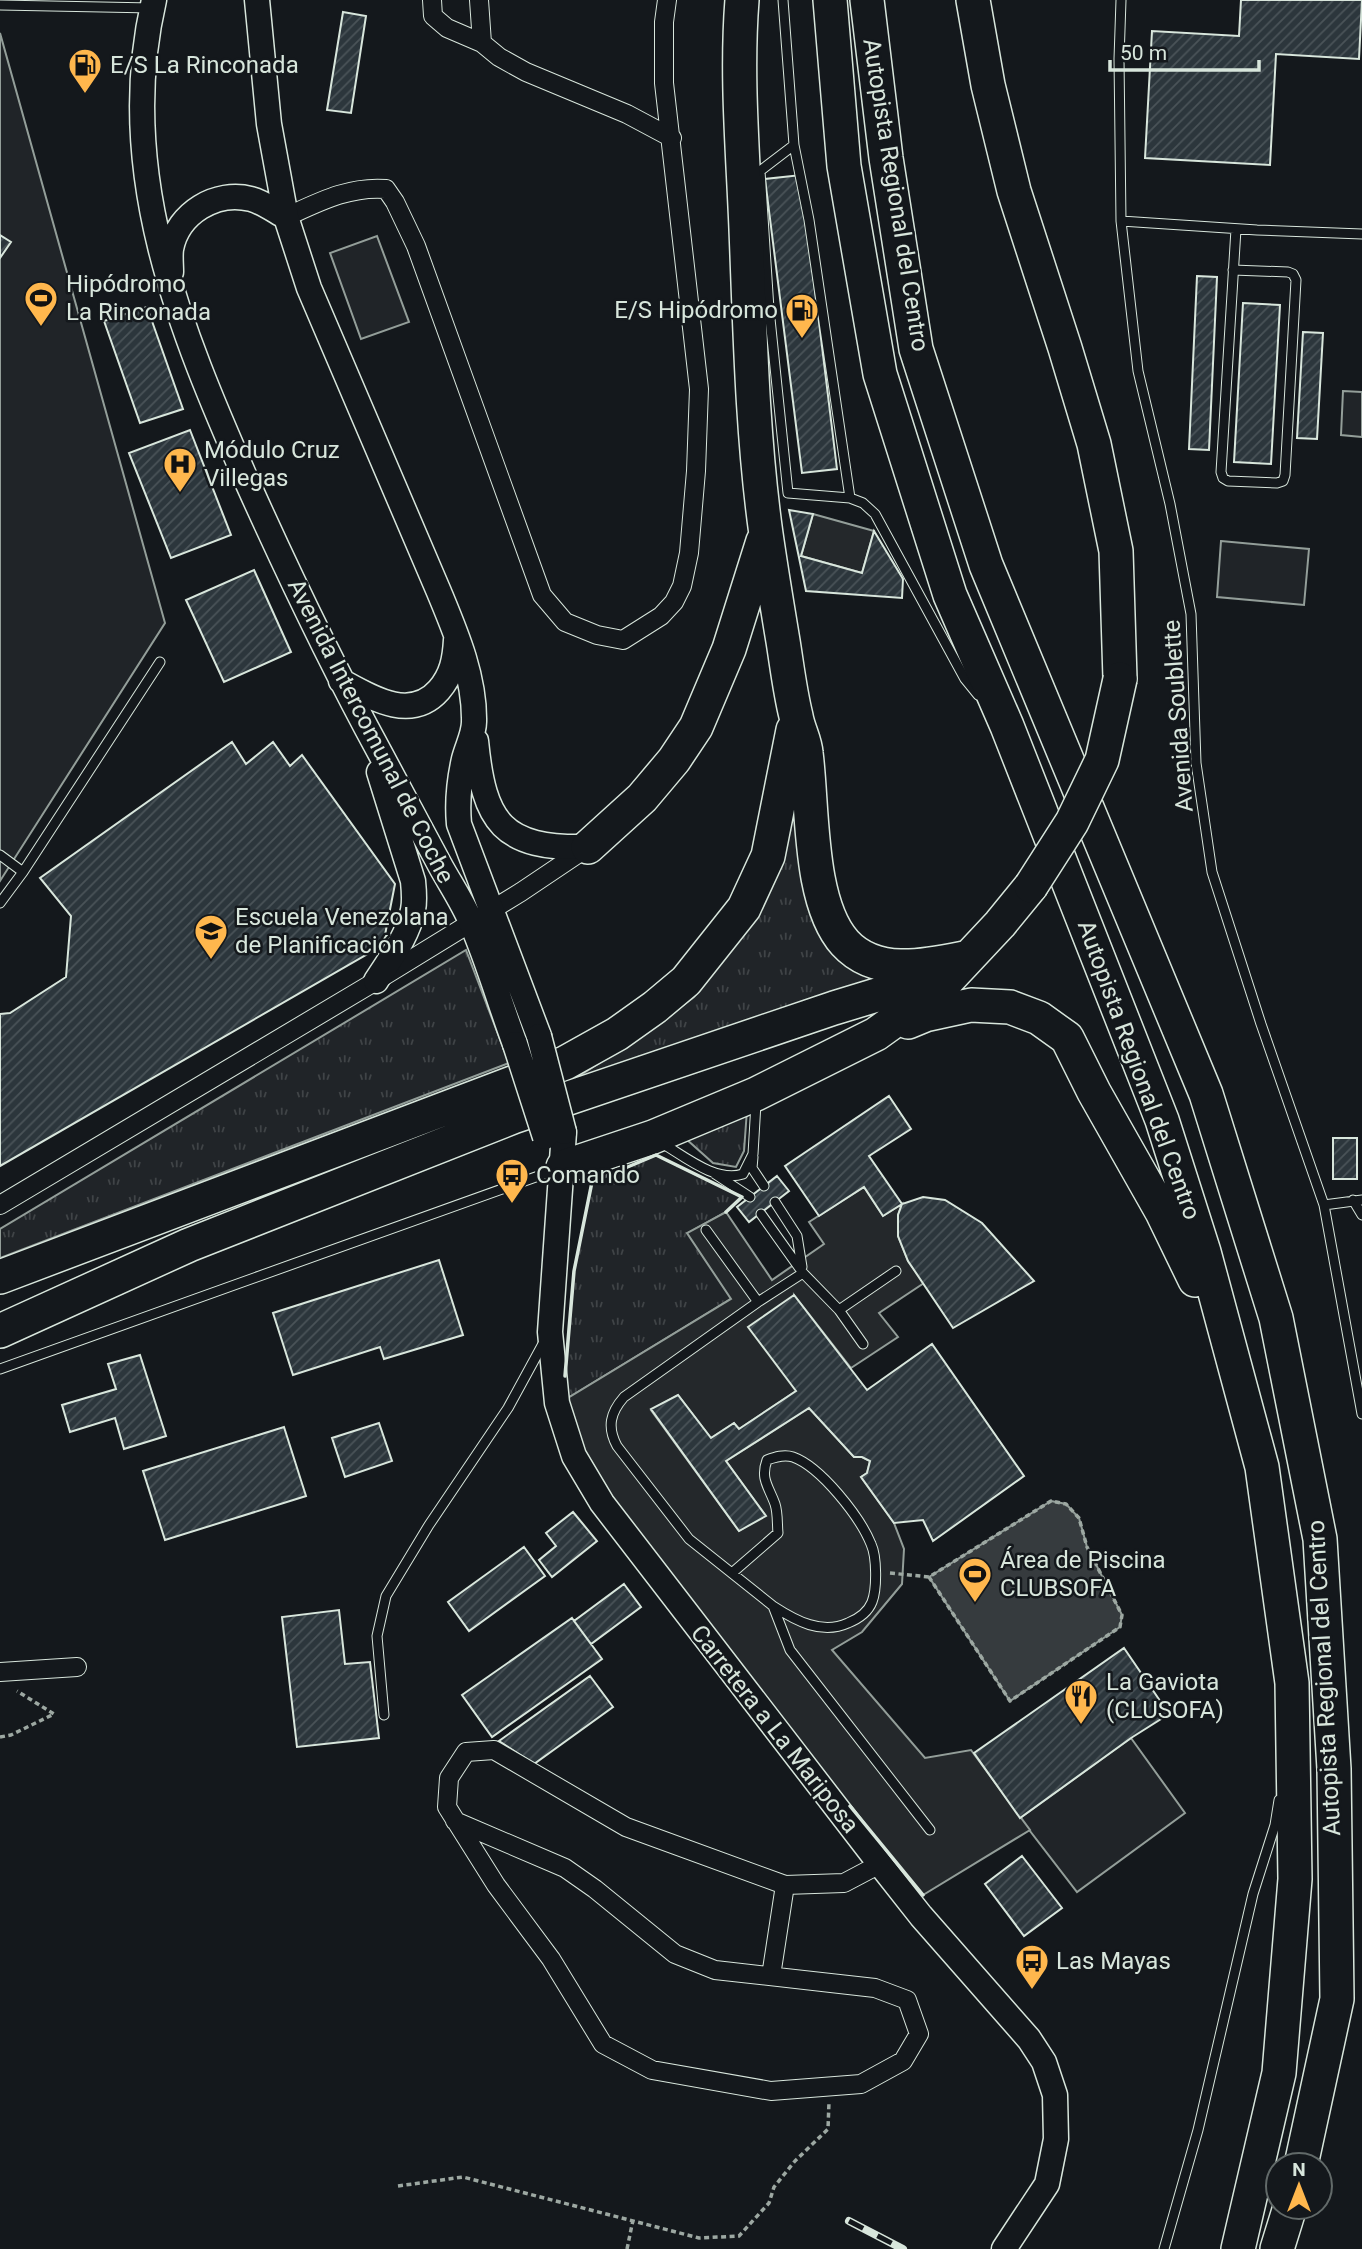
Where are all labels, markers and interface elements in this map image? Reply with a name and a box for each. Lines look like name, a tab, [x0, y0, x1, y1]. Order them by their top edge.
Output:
scale bar	[1110, 28, 1259, 72]
street label: Autopista Regional del Centro	[857, 37, 935, 353]
text: 50 m	[1120, 41, 1167, 65]
fuel station icon: E/S La Rinconada	[66, 46, 104, 95]
place label: E/S La Rinconada	[110, 51, 299, 79]
place label: Hipódromo La Rinconada	[66, 270, 211, 326]
sports icon: Hipódromo La Rinconada	[22, 279, 60, 328]
fuel station icon: E/S Hipódromo	[783, 291, 821, 340]
place label: E/S Hipódromo	[614, 296, 778, 324]
place label: Módulo Cruz Villegas	[204, 436, 340, 492]
hospital icon: Módulo Cruz Villegas	[161, 445, 199, 494]
street label: Avenida Intercomunal de Coche	[282, 574, 460, 888]
street label: Avenida Soublette	[1157, 619, 1199, 813]
place label: Escuela Venezolana de Planificación	[235, 903, 448, 959]
school or university icon: Escuela Venezolana de Planificación	[192, 912, 230, 961]
street label: Autopista Regional del Centro	[1072, 917, 1206, 1223]
bus stop icon: Comando	[493, 1156, 531, 1205]
place label: Comando	[536, 1161, 640, 1189]
street label: Autopista Regional del Centro	[1302, 1519, 1346, 1837]
place label: Área de Piscina CLUBSOFA	[1000, 1546, 1166, 1602]
sports icon: Área de Piscina CLUBSOFA	[956, 1555, 994, 1604]
street label: Carretera a La Mariposa	[685, 1619, 865, 1839]
place label: La Gaviota (CLUSOFA)	[1106, 1668, 1224, 1724]
restaurant icon: La Gaviota (CLUSOFA)	[1062, 1677, 1100, 1726]
bus stop icon: Las Mayas	[1013, 1942, 1051, 1991]
place label: Las Mayas	[1056, 1947, 1171, 1975]
north arrow	[1264, 2151, 1334, 2221]
text: N	[1292, 2158, 1306, 2181]

